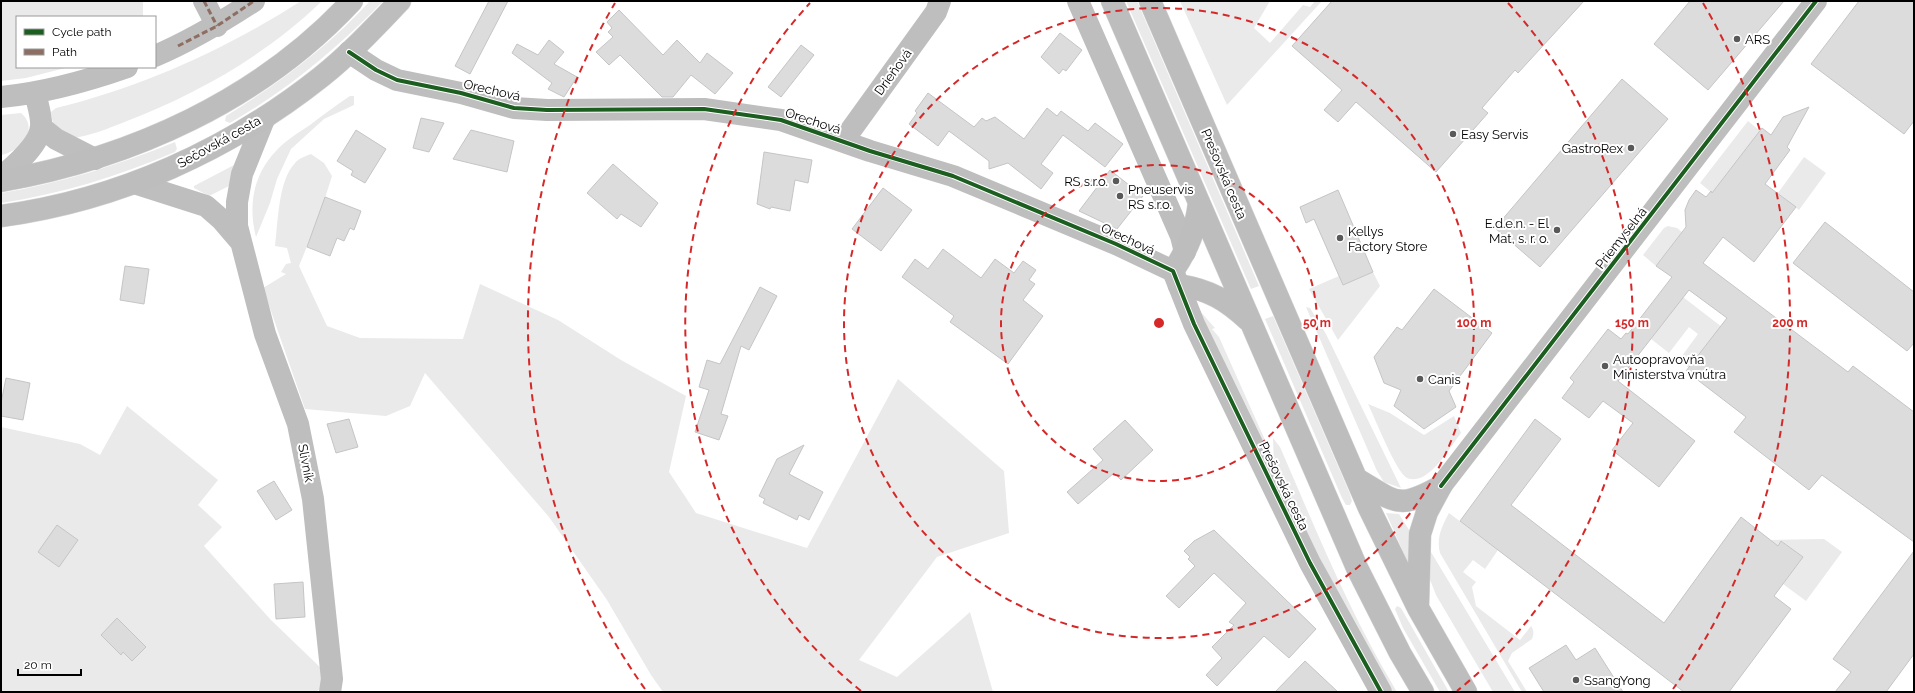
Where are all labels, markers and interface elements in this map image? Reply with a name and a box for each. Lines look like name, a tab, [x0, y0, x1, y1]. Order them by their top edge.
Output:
legend	[16, 16, 156, 68]
text: Cycle path	[52, 25, 111, 39]
place label: ARS	[1745, 32, 1770, 47]
marker: ARS	[1732, 34, 1742, 44]
text: Path	[52, 45, 77, 59]
street label: Drieňová	[871, 46, 915, 98]
street label: Orechová	[462, 76, 522, 104]
street label: Orechová	[783, 105, 843, 137]
street label: Sečovská cesta	[175, 113, 263, 171]
street label: Prešovská cesta	[1198, 127, 1250, 221]
place label: Easy Servis	[1461, 127, 1528, 142]
marker: Easy Servis	[1448, 129, 1458, 139]
place label: GastroRex	[1562, 141, 1623, 156]
marker: GastroRex	[1626, 143, 1636, 153]
place label: RS s.r.o.	[1064, 174, 1108, 189]
marker: RS s.r.o.	[1111, 176, 1121, 186]
place label: Pneuservis RS s.r.o.	[1128, 182, 1194, 212]
marker: Pneuservis RS s.r.o.	[1115, 191, 1125, 201]
street label: Priemyselná	[1592, 204, 1650, 272]
place label: E.d.e.n. - El Mat, s. r. o.	[1485, 216, 1549, 246]
street label: Orechová	[1099, 220, 1157, 258]
place label: Kellys Factory Store	[1348, 224, 1428, 254]
marker: E.d.e.n. - El Mat, s. r. o.	[1552, 225, 1562, 235]
marker: Kellys Factory Store	[1335, 233, 1345, 243]
centre of rings	[1152, 316, 1166, 330]
text: 50 m	[1303, 316, 1331, 330]
text: 100 m	[1457, 316, 1491, 330]
text: 150 m	[1615, 316, 1649, 330]
text: 200 m	[1772, 316, 1808, 330]
place label: Autoopravovňa Ministerstva vnútra	[1613, 352, 1726, 382]
marker: Autoopravovňa Ministerstva vnútra	[1600, 361, 1610, 371]
place label: Canis	[1428, 372, 1461, 387]
marker: Canis	[1415, 374, 1425, 384]
street label: Prešovská cesta	[1256, 439, 1312, 533]
street label: Slivník	[295, 443, 317, 483]
scale bar	[18, 651, 81, 677]
text: 20 m	[24, 658, 52, 672]
place label: SsangYong	[1584, 673, 1651, 688]
marker: SsangYong	[1571, 675, 1581, 685]

